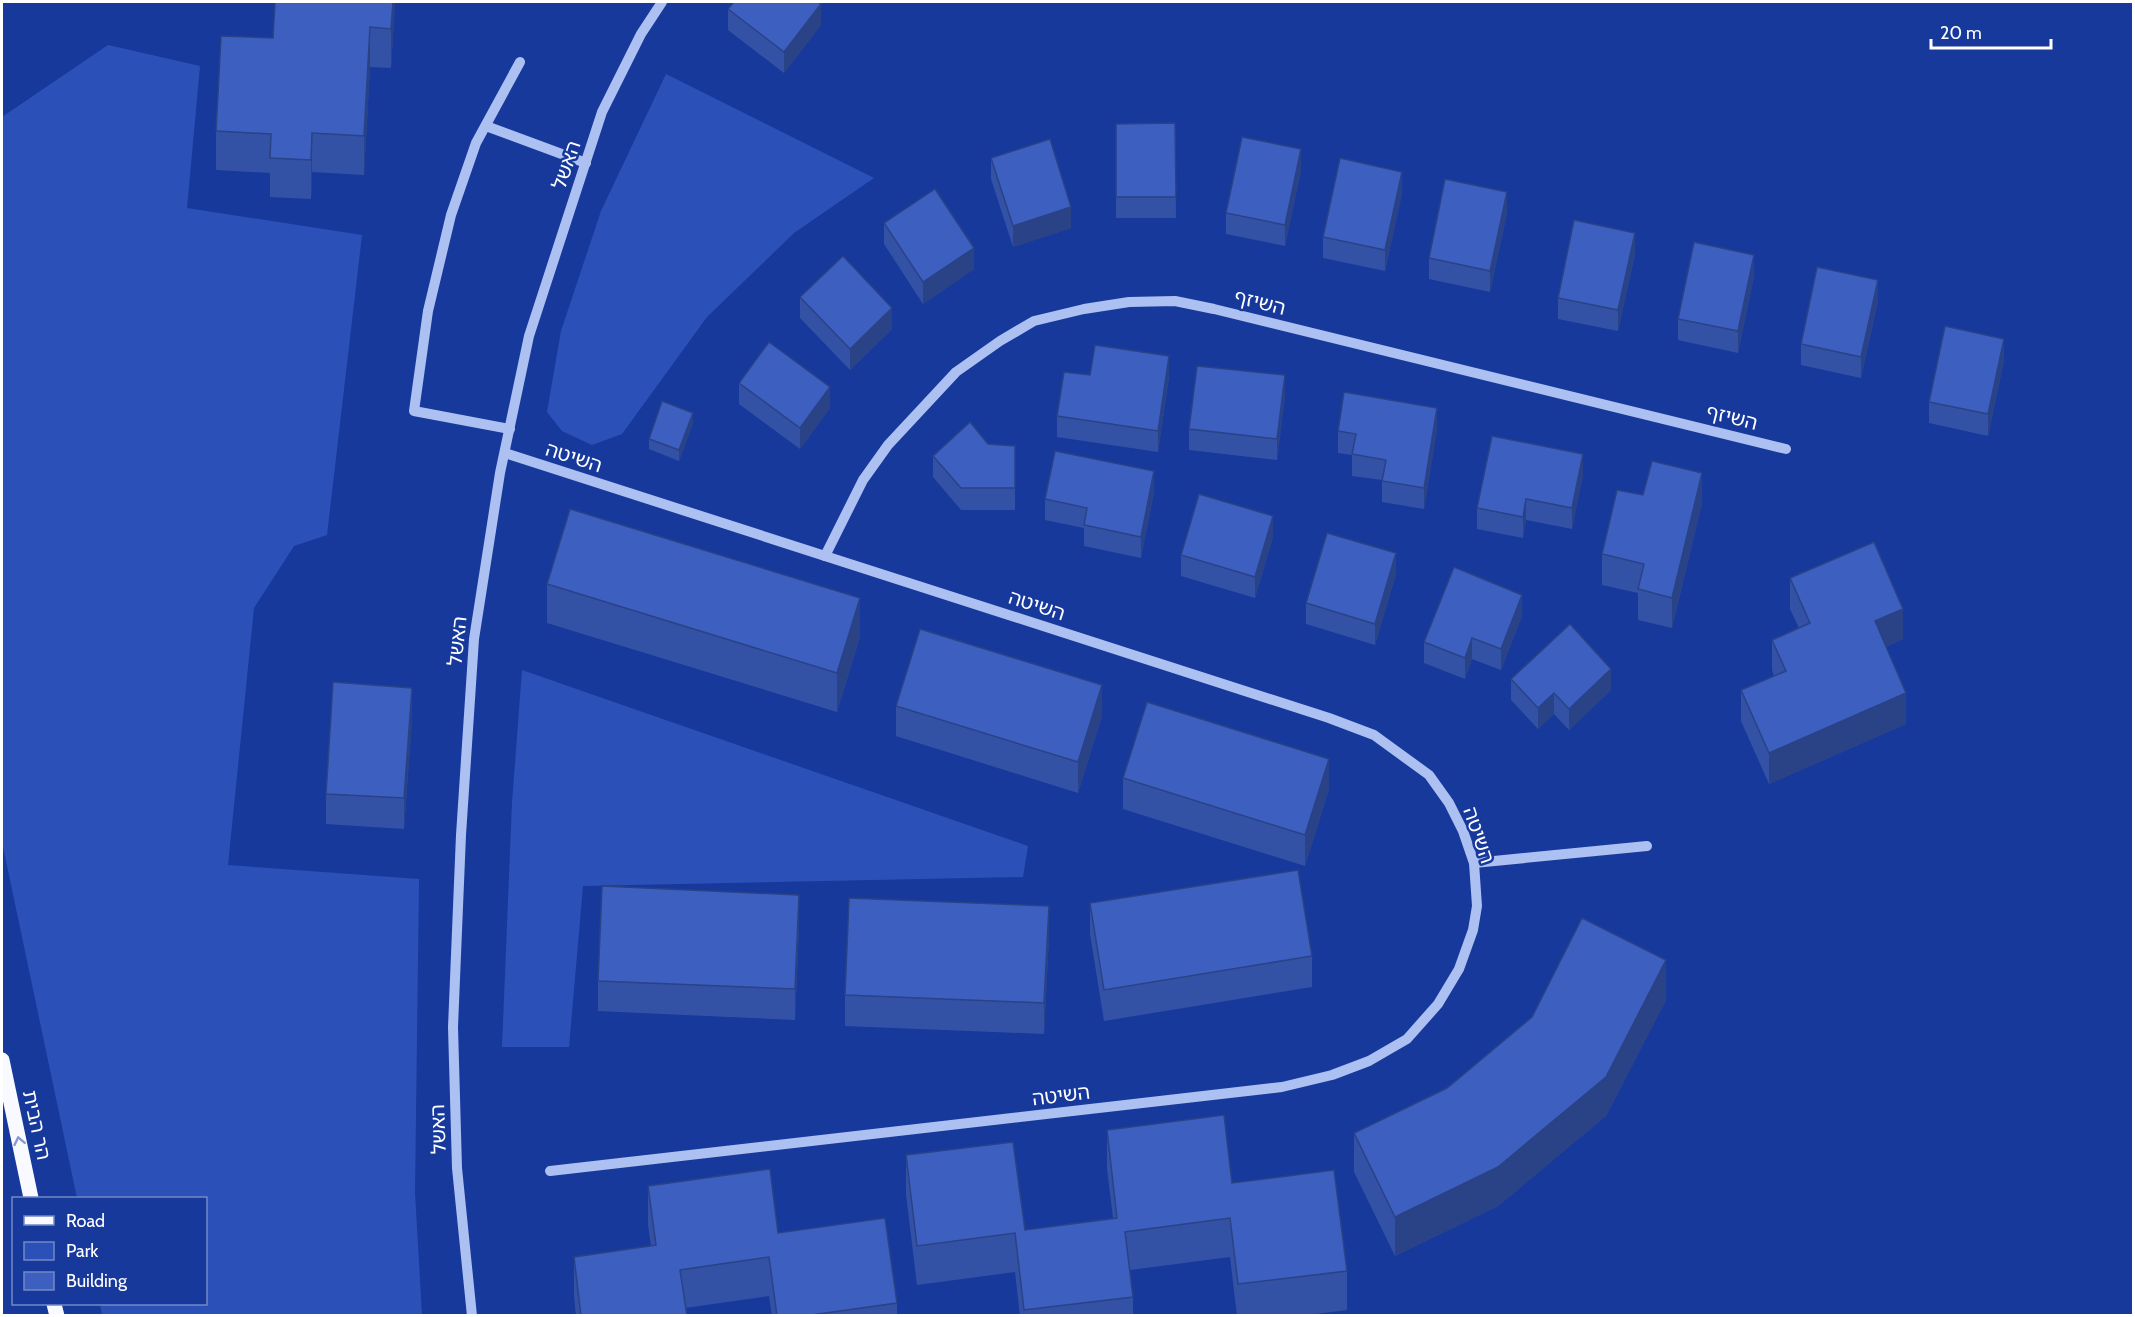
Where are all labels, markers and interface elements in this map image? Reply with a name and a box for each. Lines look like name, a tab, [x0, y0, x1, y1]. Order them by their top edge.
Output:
scale bar	[1931, 12, 2051, 50]
text: 20 m	[1940, 22, 1982, 44]
street label: האשל	[547, 138, 585, 192]
street label: השיזף	[1232, 284, 1288, 320]
street label: השיזף	[1704, 399, 1760, 435]
street label: השיטה	[543, 437, 605, 477]
street label: השיטה	[1006, 585, 1068, 625]
street label: האשל	[442, 615, 472, 667]
street label: השיטה	[1458, 804, 1500, 866]
street label: השיטה	[1031, 1080, 1091, 1110]
street label: הר הבית	[18, 1088, 56, 1162]
street label: האשל	[425, 1104, 451, 1154]
one-way arrow	[13, 1137, 26, 1147]
legend	[12, 1197, 207, 1305]
text: Road	[66, 1210, 105, 1232]
text: Park	[66, 1240, 99, 1262]
text: Building	[66, 1270, 128, 1292]

